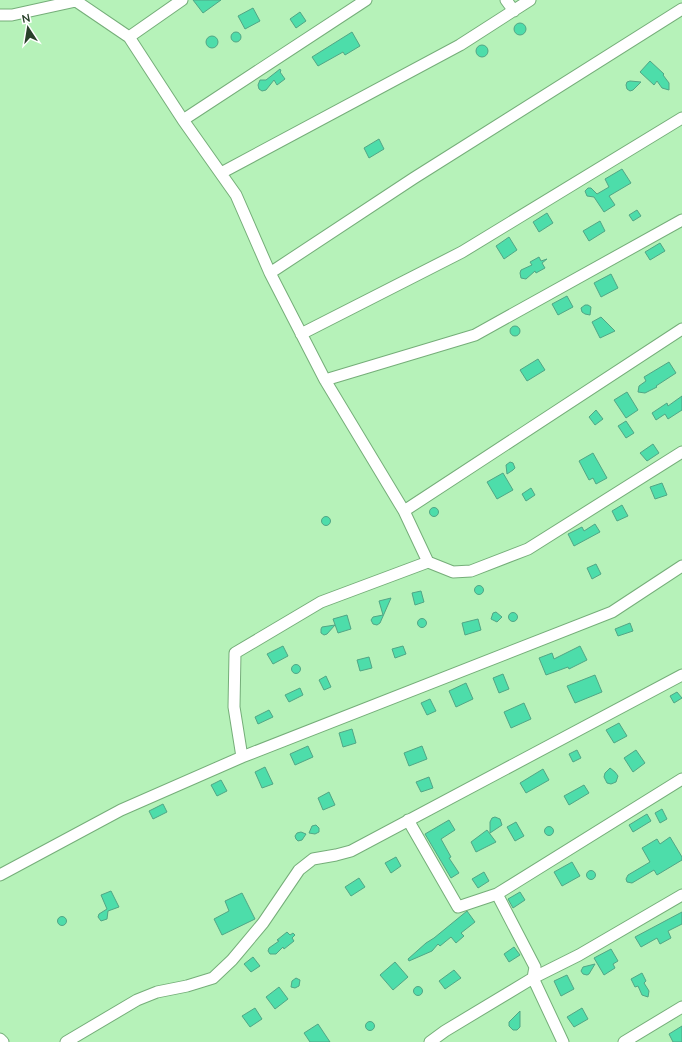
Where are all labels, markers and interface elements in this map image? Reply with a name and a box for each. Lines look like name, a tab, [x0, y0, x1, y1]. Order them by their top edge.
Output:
north arrow	[8, 8, 48, 48]
text: N	[20, 11, 31, 26]

